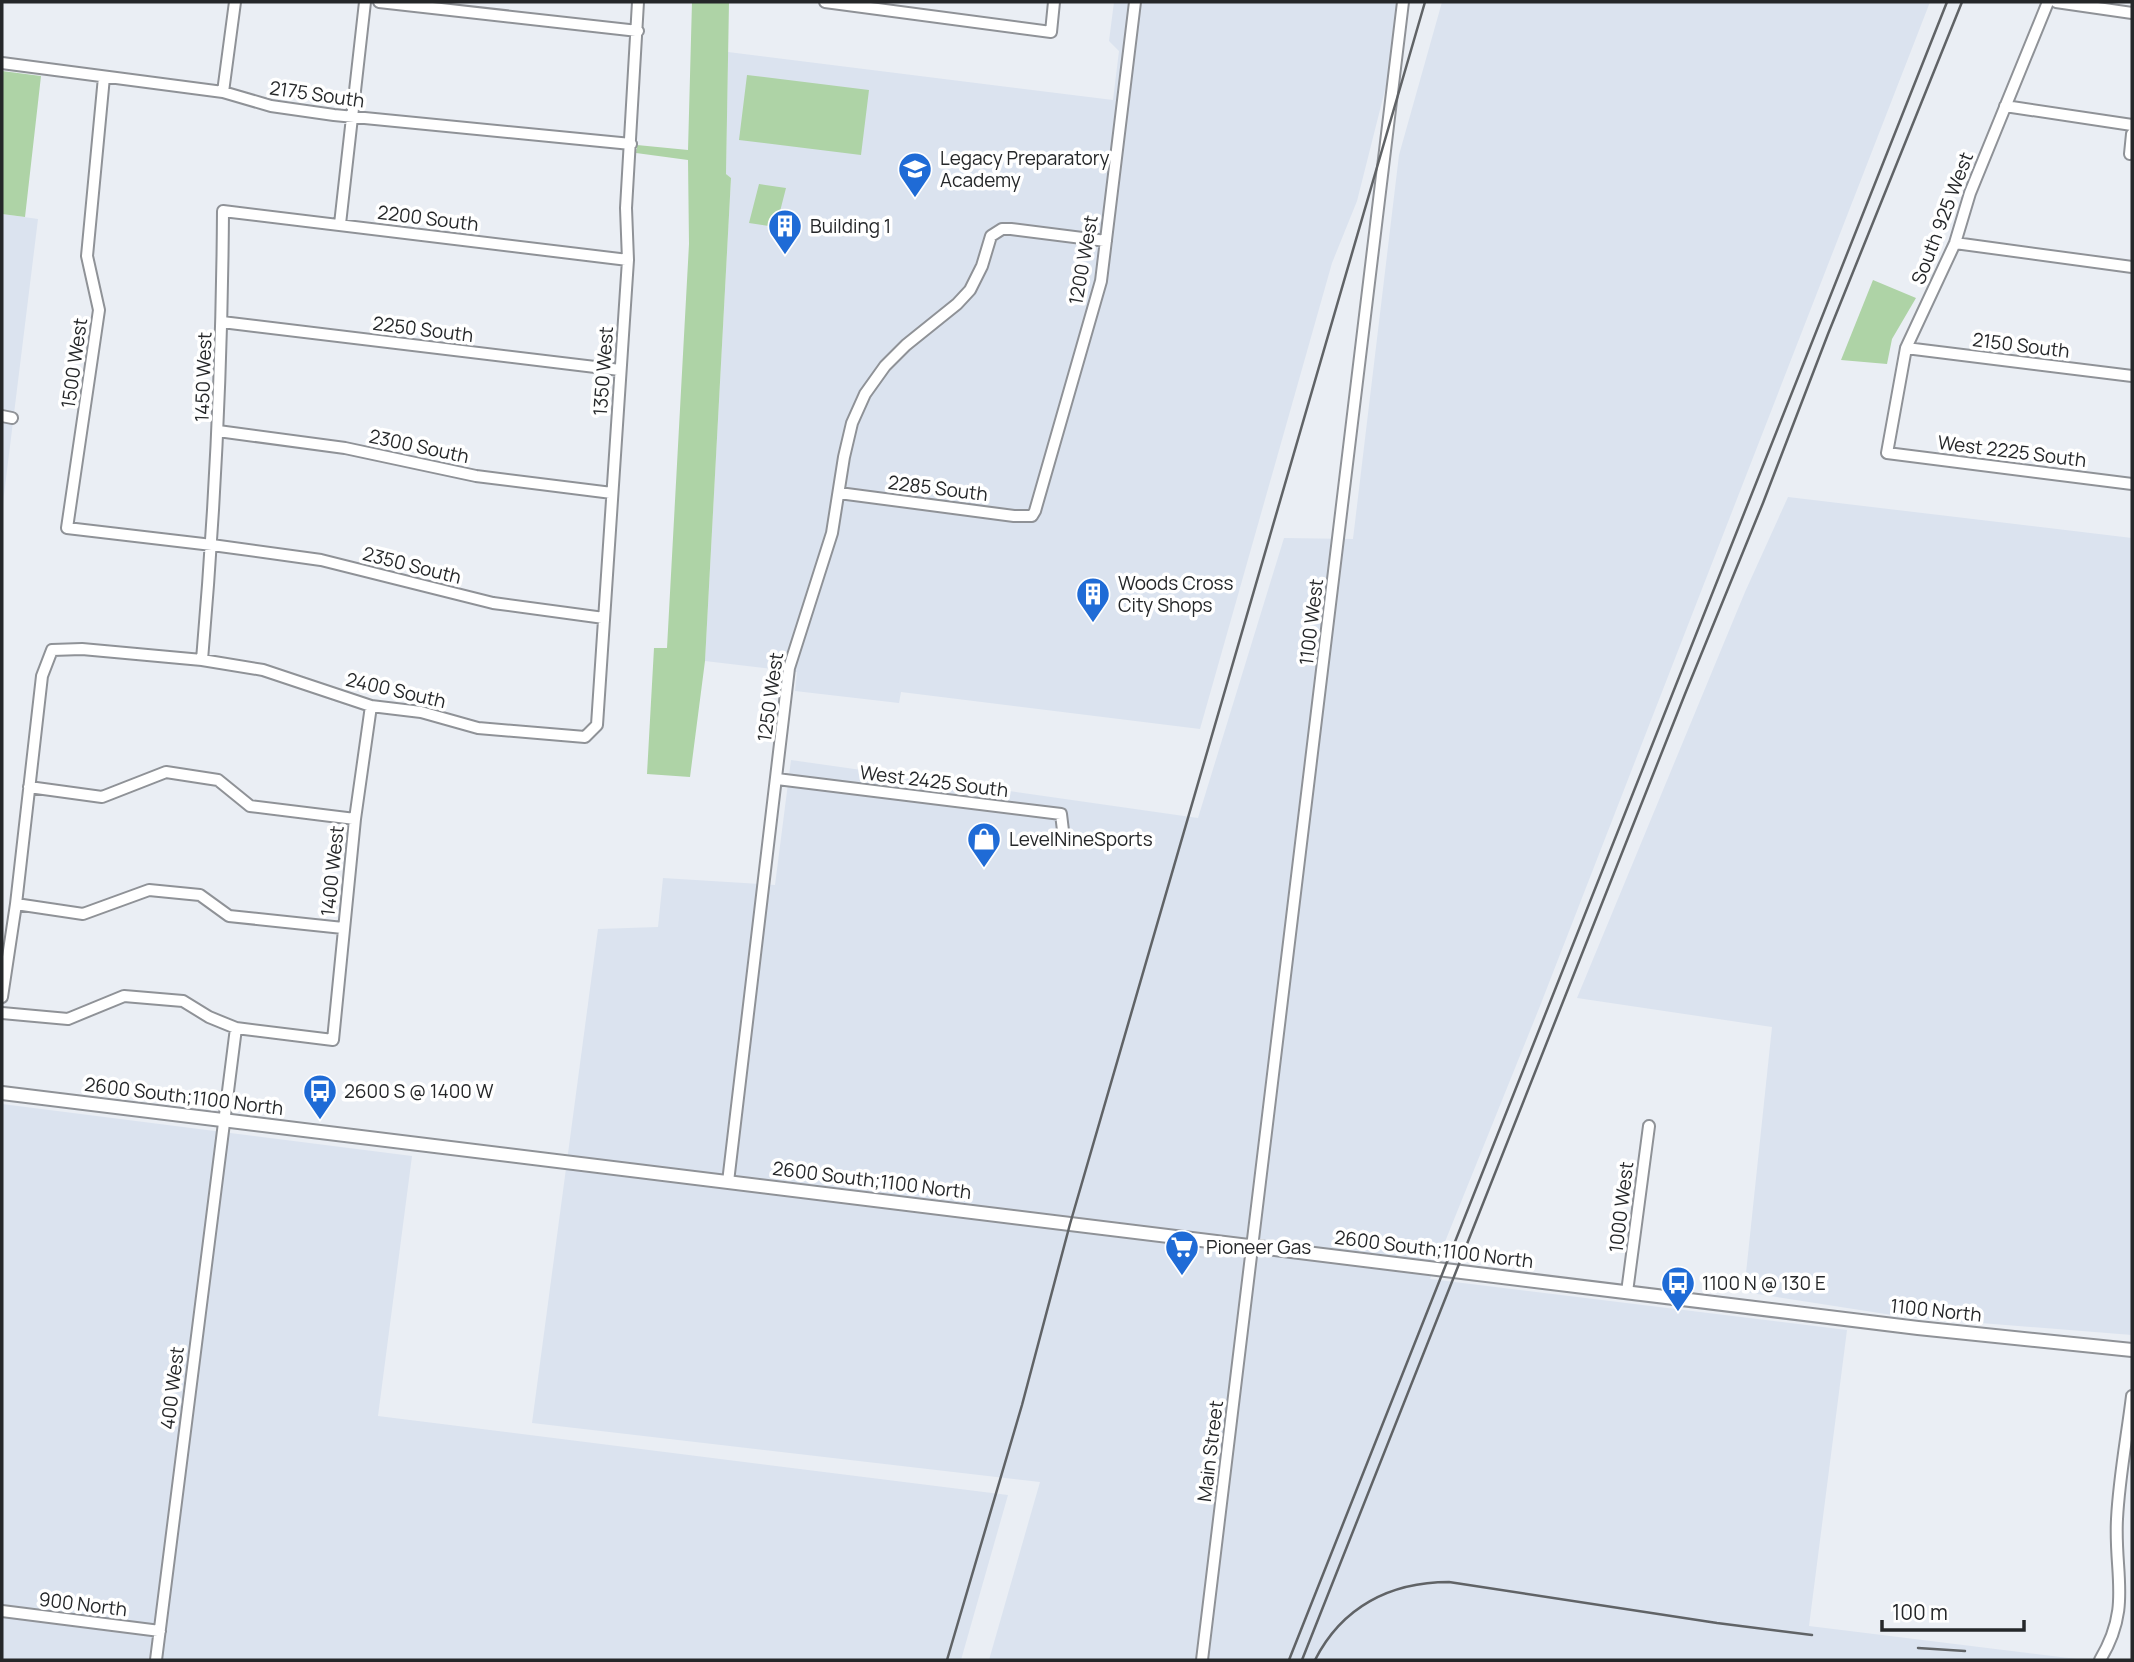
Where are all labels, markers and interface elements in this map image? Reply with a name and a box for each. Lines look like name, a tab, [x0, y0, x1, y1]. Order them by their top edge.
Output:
street label: 2175 South	[268, 74, 366, 114]
place label: Legacy Preparatory Academy	[940, 145, 1110, 193]
street label: South 925 West	[1905, 148, 1979, 288]
school or university icon: Legacy Preparatory Academy	[896, 150, 934, 199]
street label: 2200 South	[376, 199, 480, 237]
building icon: Building 1	[766, 207, 804, 256]
place label: Building 1	[810, 213, 891, 239]
street label: 1200 West	[1062, 213, 1104, 307]
street label: 2250 South	[371, 310, 475, 348]
street label: 1500 West	[55, 316, 93, 410]
street label: 1350 West	[587, 325, 619, 417]
street label: 2150 South	[1971, 326, 2071, 364]
street label: 1450 West	[188, 331, 218, 423]
street label: 2300 South	[367, 423, 471, 469]
street label: West 2225 South	[1936, 429, 2088, 473]
street label: 2285 South	[886, 469, 990, 507]
street label: 2350 South	[360, 540, 464, 590]
place label: Woods Cross City Shops	[1118, 570, 1234, 618]
building icon: Woods Cross City Shops	[1074, 575, 1112, 624]
street label: 1100 West	[1293, 577, 1329, 667]
street label: 1250 West	[751, 651, 789, 743]
street label: 2400 South	[343, 666, 449, 714]
street label: West 2425 South	[858, 759, 1010, 803]
shop icon: LevelNineSports	[965, 820, 1003, 869]
street label: 1400 West	[314, 824, 350, 918]
place label: LevelNineSports	[1009, 826, 1153, 852]
street label: 2600 South;1100 North	[83, 1071, 285, 1121]
bus stop icon: 2600 S @ 1400 W	[301, 1072, 339, 1121]
place label: 2600 S @ 1400 W	[344, 1078, 494, 1104]
street label: 2600 South;1100 North	[771, 1155, 973, 1205]
street label: 1000 West	[1603, 1160, 1639, 1254]
street label: 2600 South;1100 North	[1333, 1224, 1535, 1274]
supermarket icon: Pioneer Gas	[1163, 1228, 1201, 1277]
place label: Pioneer Gas	[1206, 1234, 1311, 1260]
bus stop icon: 1100 N @ 130 E	[1659, 1264, 1697, 1313]
place label: 1100 N @ 130 E	[1702, 1270, 1826, 1296]
street label: 1100 North	[1889, 1292, 1983, 1328]
street label: 400 West	[154, 1345, 190, 1431]
street label: Main Street	[1191, 1399, 1229, 1503]
street label: 900 North	[37, 1586, 129, 1622]
scale bar	[1882, 1588, 2024, 1632]
text: 100 m	[1892, 1598, 1948, 1626]

